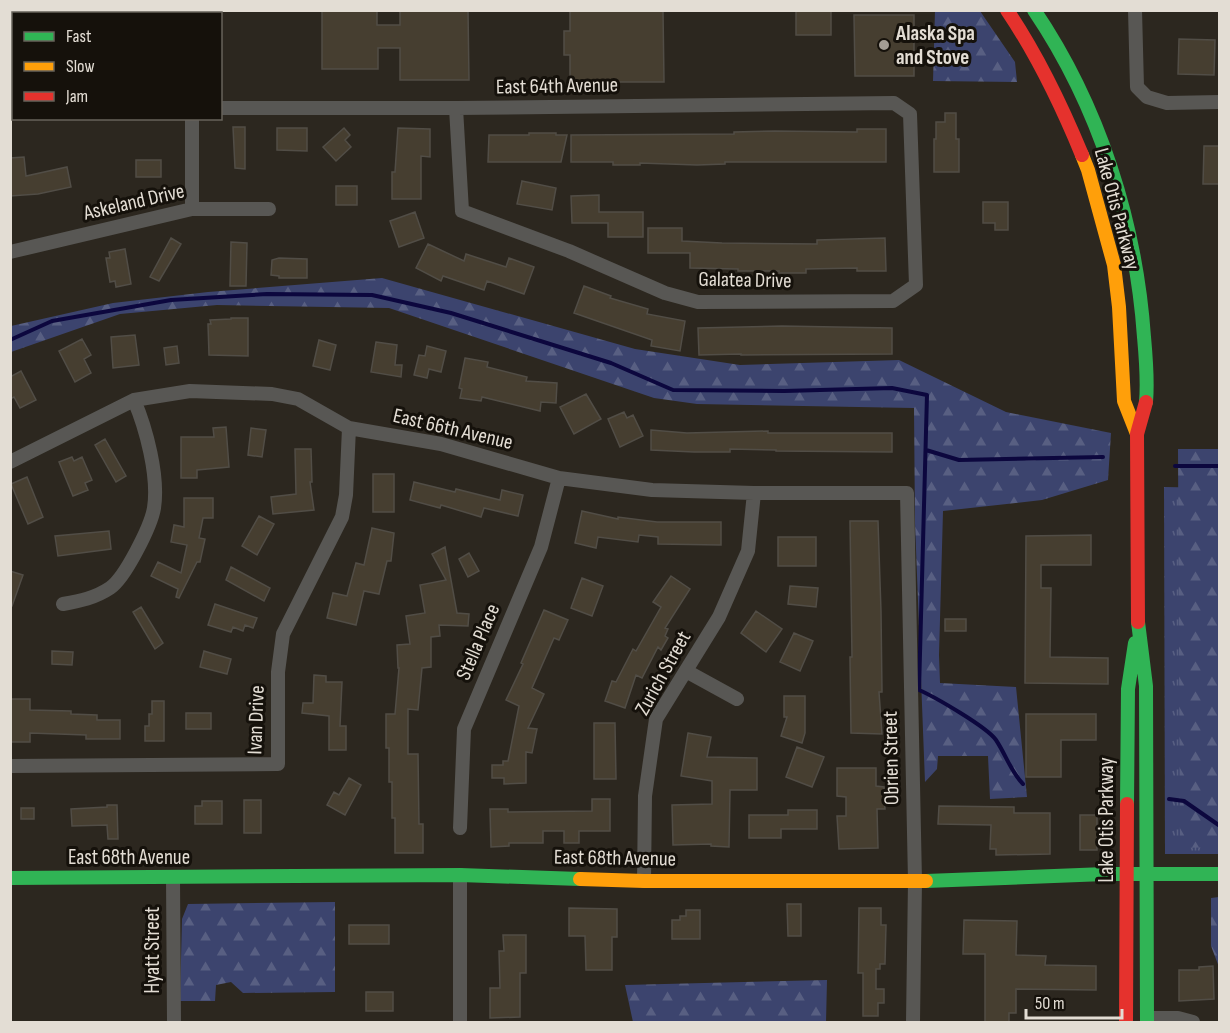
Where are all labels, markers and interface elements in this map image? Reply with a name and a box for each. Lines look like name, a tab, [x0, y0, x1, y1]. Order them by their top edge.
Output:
legend	[12, 12, 222, 120]
place label: Alaska Spa and Stove	[895, 21, 975, 70]
text: Fast	[66, 26, 92, 47]
marker: Alaska Spa and Stove	[877, 38, 891, 52]
text: Slow	[66, 56, 95, 77]
street label: East 64th Avenue	[496, 72, 618, 100]
text: Jam	[65, 86, 88, 107]
street label: Lake Otis Parkway	[1089, 145, 1145, 273]
street label: Askeland Drive	[80, 178, 187, 226]
street label: Galatea Drive	[698, 267, 792, 293]
street label: East 66th Avenue	[391, 403, 515, 455]
street label: Stella Place	[451, 600, 505, 684]
street label: Zurich Street	[630, 627, 696, 719]
street label: Ivan Drive	[242, 685, 270, 755]
street label: Obrien Street	[878, 711, 904, 805]
street label: Lake Otis Parkway	[1094, 757, 1119, 883]
street label: East 68th Avenue	[554, 844, 676, 872]
street label: East 68th Avenue	[68, 845, 190, 870]
street label: Hyatt Street	[140, 907, 165, 993]
scale bar	[1026, 982, 1122, 1020]
text: 50 m	[1035, 993, 1065, 1014]

